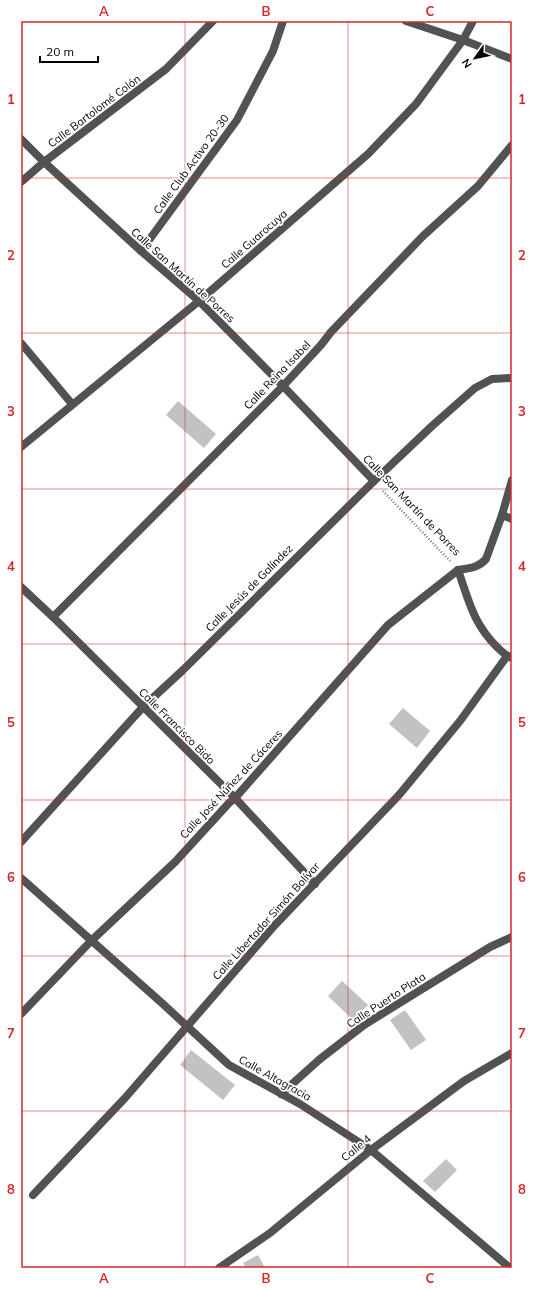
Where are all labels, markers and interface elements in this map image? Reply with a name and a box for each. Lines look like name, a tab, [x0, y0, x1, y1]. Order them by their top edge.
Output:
text: A	[99, 3, 109, 19]
text: B	[262, 3, 271, 19]
text: C	[426, 3, 435, 19]
scale bar	[40, 38, 98, 64]
north arrow	[455, 38, 495, 78]
text: 20 m	[46, 44, 74, 59]
text: N	[458, 56, 475, 71]
street label: Calle Bartolomé Colón	[45, 72, 143, 150]
text: 1	[7, 91, 15, 107]
text: 1	[518, 91, 526, 107]
street label: Calle Club Activo 20-30	[150, 111, 232, 217]
street label: Calle Guarocuya	[218, 206, 290, 272]
street label: Calle San Martín de Porres	[128, 225, 238, 325]
text: 2	[7, 247, 15, 263]
text: 2	[518, 247, 526, 263]
street label: Calle Reina Isabel	[241, 338, 313, 412]
text: 3	[7, 403, 15, 419]
text: 3	[518, 403, 526, 419]
street label: Calle San Martín de Porres	[360, 452, 464, 558]
street label: Calle Jesús de Galíndez	[202, 541, 296, 635]
text: 4	[7, 558, 15, 574]
text: 4	[518, 558, 526, 574]
street label: Calle Francisco Bido	[136, 685, 218, 767]
text: 5	[7, 714, 15, 730]
text: 5	[518, 714, 526, 730]
street label: Calle José Núñez de Cáceres	[177, 727, 285, 841]
street label: Calle Libertador Simón Bolívar	[209, 859, 323, 983]
text: 6	[7, 869, 15, 885]
text: 6	[518, 869, 526, 885]
street label: Calle Puerto Plata	[344, 969, 428, 1031]
text: 7	[7, 1025, 15, 1041]
text: 7	[518, 1025, 526, 1041]
street label: Calle Altagracia	[236, 1052, 314, 1104]
street label: Calle 4	[338, 1131, 374, 1164]
text: 8	[7, 1181, 15, 1197]
text: 8	[518, 1181, 526, 1197]
text: A	[99, 1270, 109, 1286]
text: B	[262, 1270, 271, 1286]
text: C	[426, 1270, 435, 1286]

